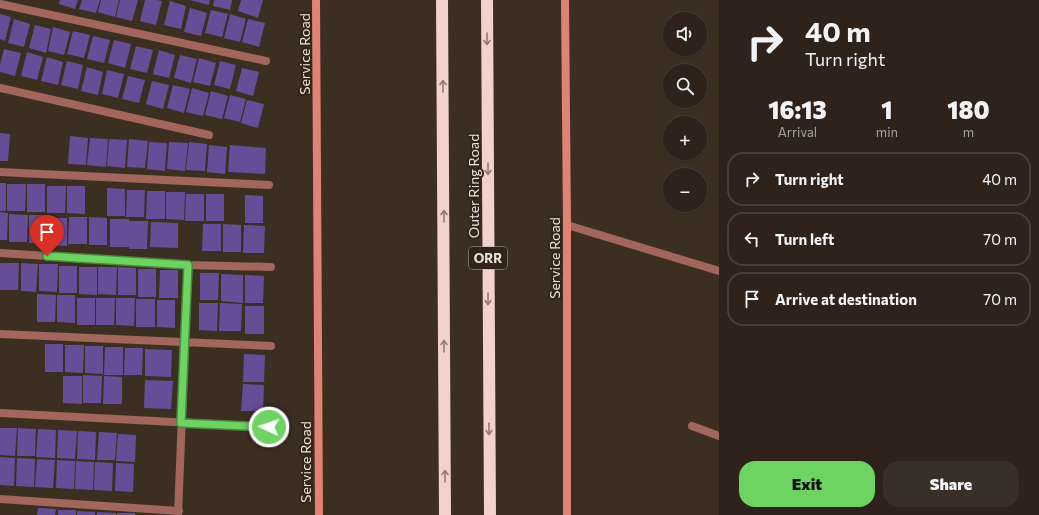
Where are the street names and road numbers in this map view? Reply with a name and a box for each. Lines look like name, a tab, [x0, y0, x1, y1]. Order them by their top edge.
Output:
street label: Service Road	[296, 13, 313, 95]
street label: Outer Ring Road	[465, 134, 482, 238]
street label: Service Road	[546, 217, 563, 299]
road number: ORR	[469, 247, 507, 269]
street label: Service Road	[297, 421, 314, 503]

